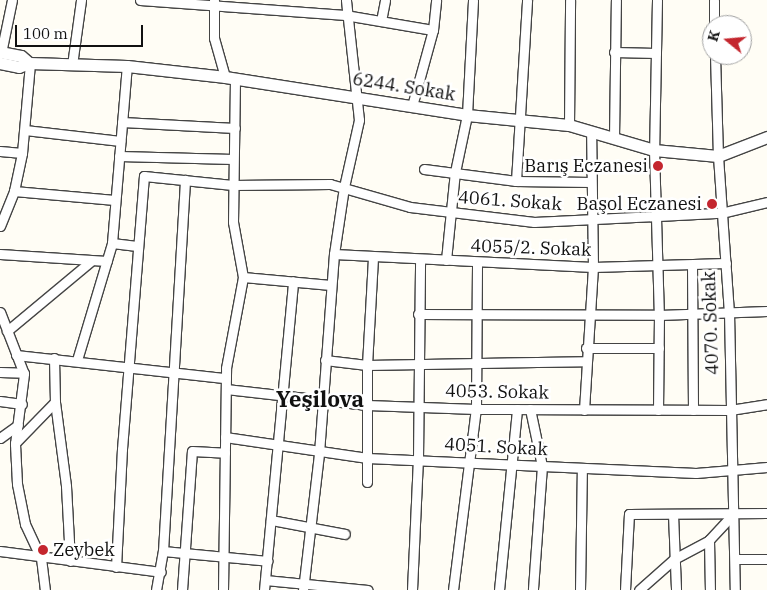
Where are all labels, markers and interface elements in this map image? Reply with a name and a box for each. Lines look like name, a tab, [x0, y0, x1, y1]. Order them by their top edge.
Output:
scale bar	[18, 15, 145, 47]
north arrow	[702, 15, 752, 65]
text: 100 m	[23, 24, 68, 43]
text: K	[703, 28, 724, 44]
street label: 6244. Sokak	[351, 68, 457, 106]
place label: Barış Eczanesi	[524, 155, 648, 177]
marker: Barış Eczanesi	[652, 160, 664, 172]
street label: 4061. Sokak	[457, 187, 563, 215]
place label: Başol Eczanesi	[576, 193, 702, 215]
marker: Başol Eczanesi	[706, 198, 718, 210]
street label: 4055/2. Sokak	[470, 235, 592, 261]
street label: 4070. Sokak	[698, 271, 724, 375]
street label: 4053. Sokak	[445, 380, 549, 404]
district label: Yeşilova	[276, 386, 364, 412]
street label: 4051. Sokak	[444, 433, 548, 461]
place label: Zeybek	[53, 539, 115, 561]
marker: Zeybek	[37, 544, 49, 556]

